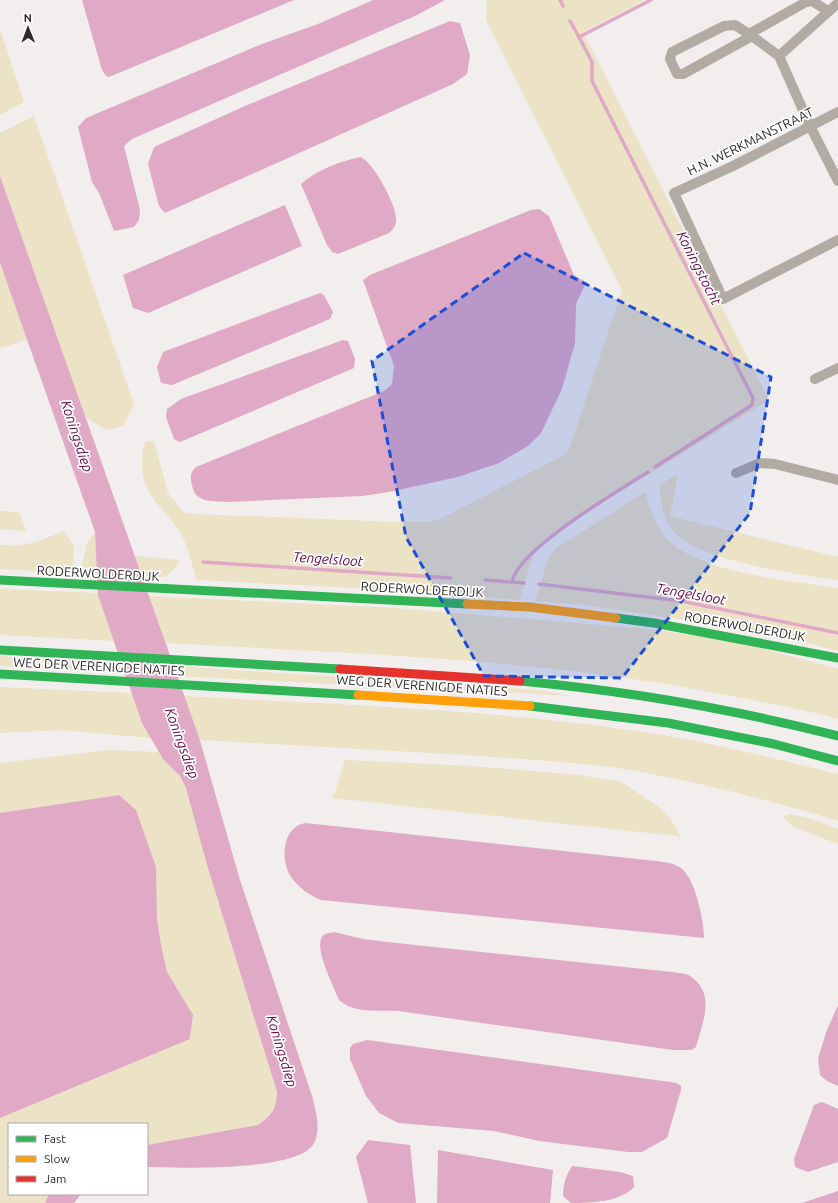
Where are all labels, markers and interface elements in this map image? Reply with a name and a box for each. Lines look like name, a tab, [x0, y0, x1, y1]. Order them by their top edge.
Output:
north arrow	[8, 8, 48, 48]
text: N	[24, 12, 32, 24]
street label: H.N. WERKMANSTRAAT	[685, 104, 815, 178]
water label: Koningstocht	[673, 228, 725, 308]
water label: Koningsdiep	[58, 398, 96, 474]
water label: Tengelsloot	[292, 549, 364, 569]
street label: RODERWOLDERDIJK	[36, 563, 160, 583]
street label: RODERWOLDERDIJK	[360, 579, 484, 599]
water label: Tengelsloot	[655, 580, 728, 608]
street label: RODERWOLDERDIJK	[683, 608, 807, 644]
street label: WEG DER VERENIGDE NATIES	[13, 655, 185, 677]
street label: WEG DER VERENIGDE NATIES	[336, 672, 508, 698]
water label: Koningsdiep	[162, 705, 202, 781]
water label: Koningsdiep	[264, 1013, 300, 1089]
legend	[8, 1123, 148, 1195]
text: Fast	[44, 1132, 66, 1145]
text: Slow	[44, 1152, 70, 1165]
text: Jam	[44, 1172, 66, 1185]

